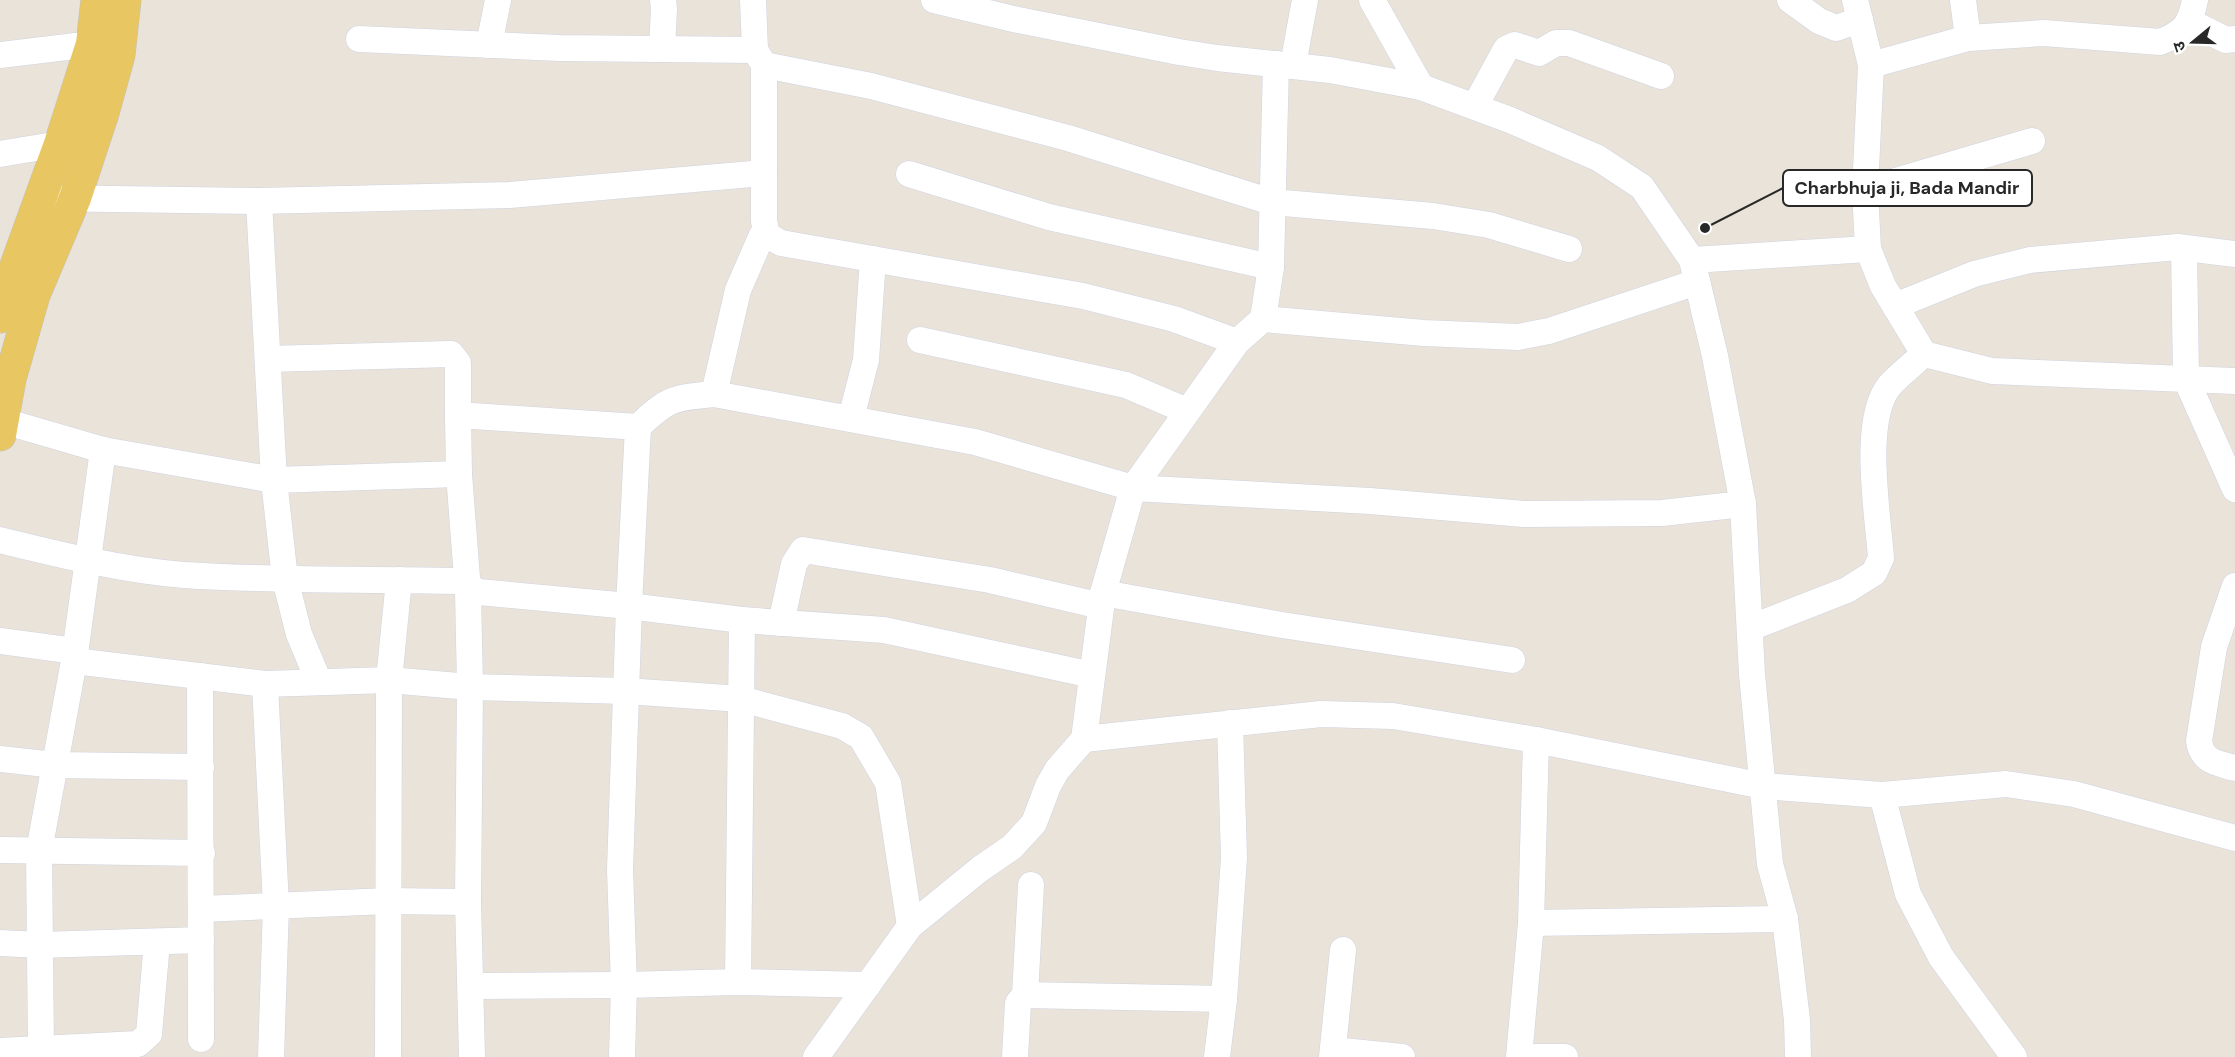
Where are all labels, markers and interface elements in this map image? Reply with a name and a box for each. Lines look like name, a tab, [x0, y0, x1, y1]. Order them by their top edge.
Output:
north arrow	[2163, 12, 2223, 72]
text: उ	[2168, 38, 2191, 55]
callout: Charbhuja ji, Bada Mandir	[1783, 170, 2032, 206]
text: Charbhuja ji, Bada Mandir	[1795, 176, 2019, 200]

